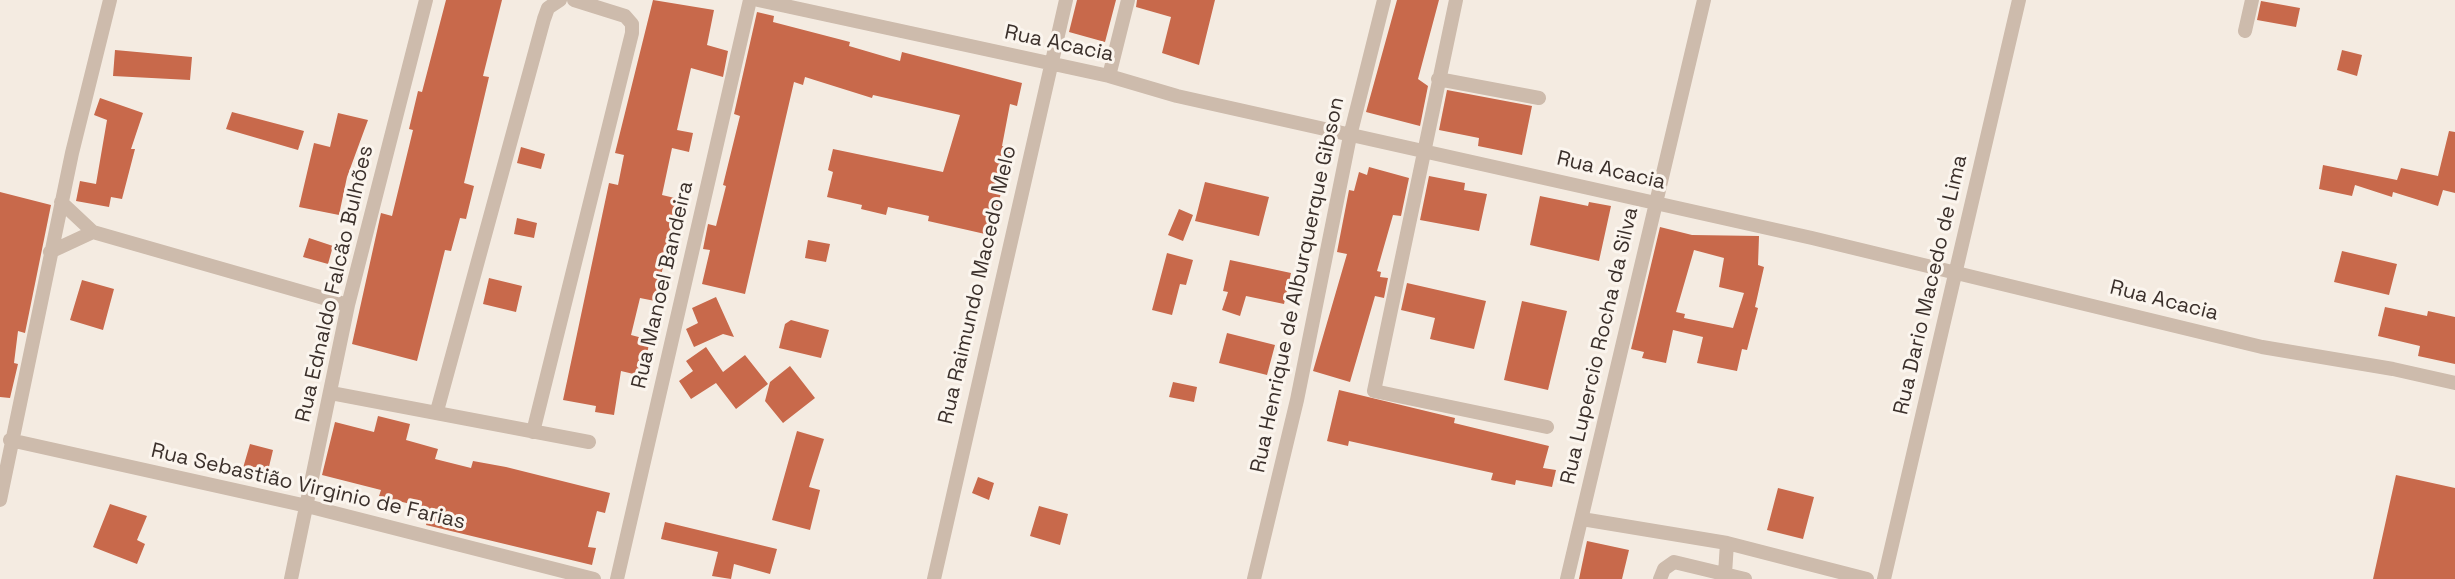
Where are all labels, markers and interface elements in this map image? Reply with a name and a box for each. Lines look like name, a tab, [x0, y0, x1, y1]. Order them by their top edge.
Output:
street label: Rua Acacia	[1002, 20, 1116, 68]
street label: Rua Henrique de Alburquerque Gibson	[1246, 95, 1350, 475]
street label: Rua Ednaldo Falcão Bulhões	[291, 143, 379, 425]
street label: Rua Raimundo Macedo Melo	[934, 143, 1022, 427]
street label: Rua Acacia	[1554, 146, 1668, 196]
street label: Rua Dario Macedo de Lima	[1889, 153, 1973, 417]
street label: Rua Manoel Bandeira	[627, 179, 699, 391]
street label: Rua Lupercio Rocha da Silva	[1556, 205, 1644, 487]
street label: Rua Acacia	[2107, 275, 2221, 327]
street label: Rua Sebastião Virginio de Farias	[148, 439, 468, 535]

